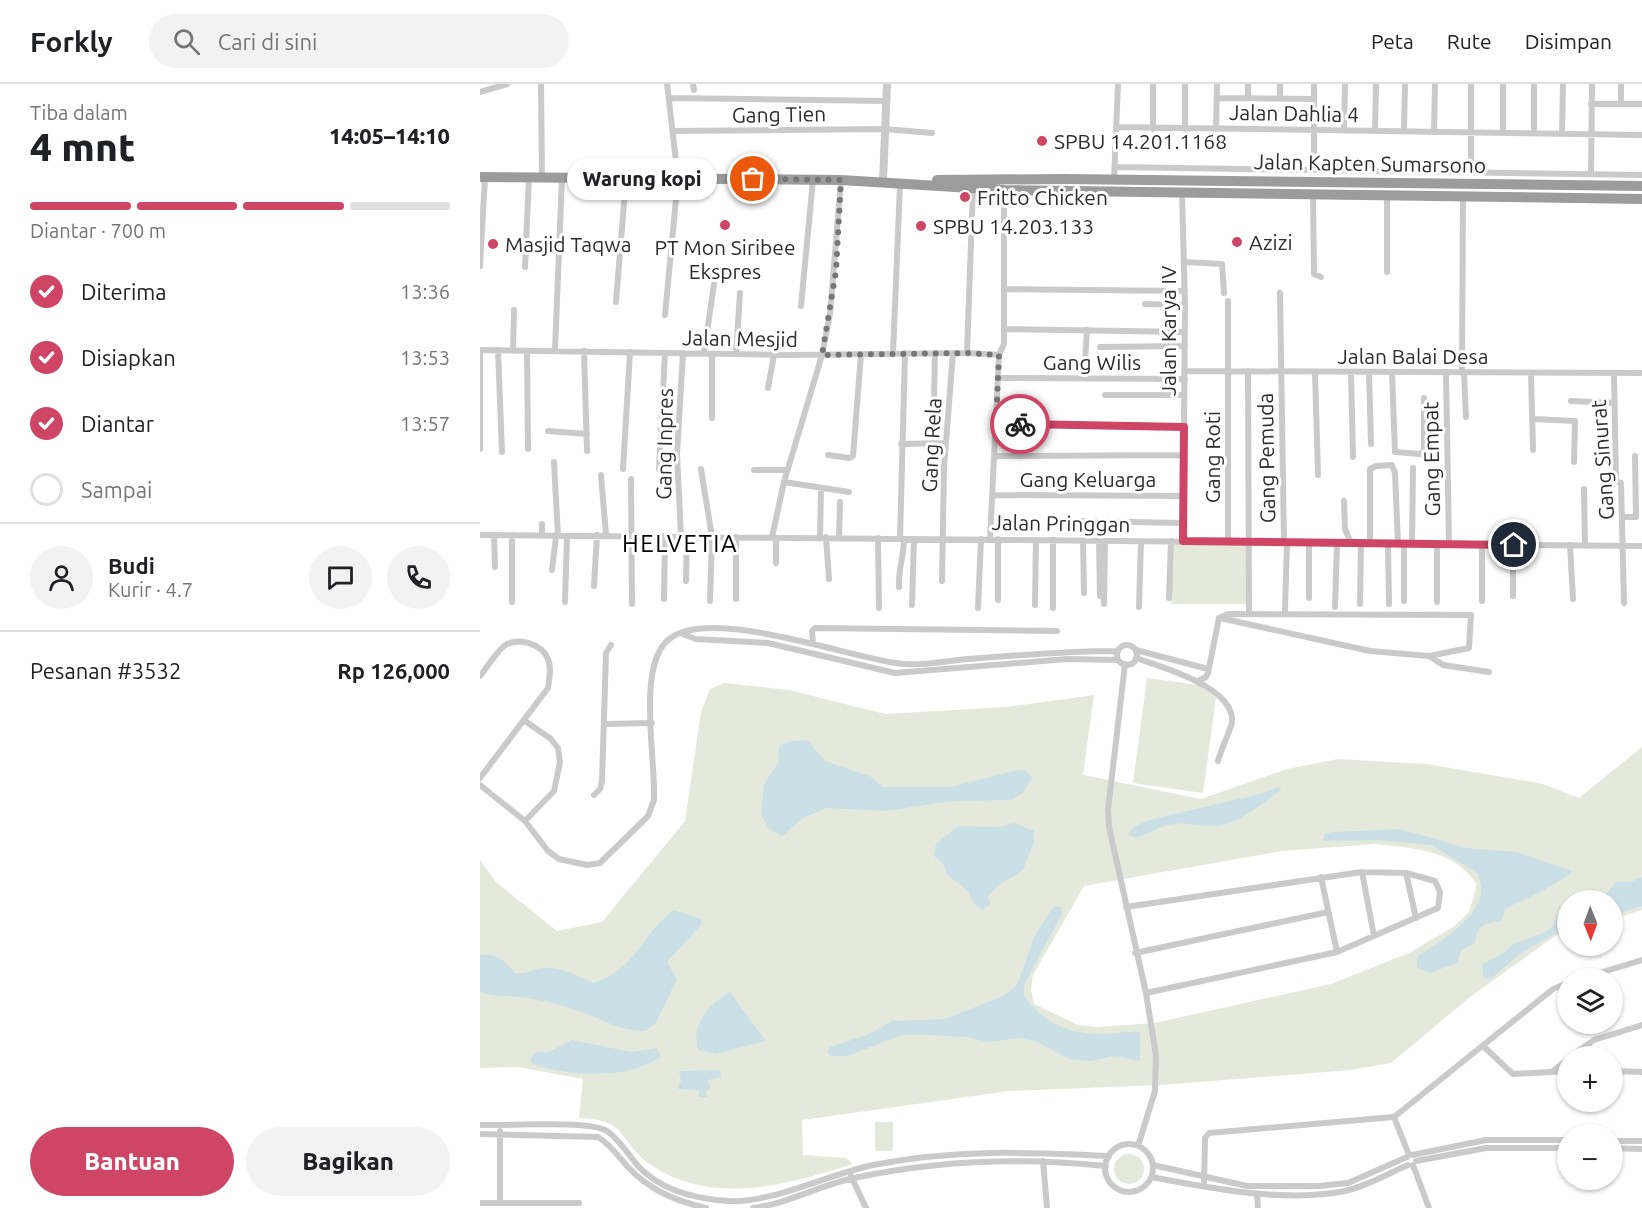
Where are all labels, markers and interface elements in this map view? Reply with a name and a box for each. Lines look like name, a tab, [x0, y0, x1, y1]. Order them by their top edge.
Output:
search box	[149, 14, 569, 68]
icon: search	[170, 25, 203, 58]
text: Forkly	[30, 26, 113, 57]
text: Cari di sini	[218, 29, 317, 54]
text: Peta	[1371, 29, 1414, 53]
text: Rute	[1447, 29, 1492, 53]
text: Disimpan	[1525, 29, 1612, 53]
street label: Jalan Dahlia 4	[1229, 100, 1359, 126]
text: Tiba dalam	[30, 101, 128, 124]
street label: Gang Tien	[732, 101, 826, 127]
text: 14:05–14:10	[329, 123, 450, 148]
text: 4 mnt	[30, 125, 135, 168]
place label: SPBU 14.201.1168	[1054, 129, 1227, 153]
marker: SPBU 14.201.1168	[1035, 134, 1049, 148]
street label: Jalan Kapten Sumarsono	[1254, 149, 1486, 177]
pin	[727, 153, 778, 204]
callout: Warung kopi	[567, 158, 717, 200]
icon: bag	[736, 162, 769, 195]
text: Warung kopi	[583, 167, 702, 190]
place label: Fritto Chicken	[977, 185, 1108, 209]
marker: Fritto Chicken	[958, 190, 972, 204]
place label: SPBU 14.203.133	[933, 214, 1094, 238]
marker: PT Mon Siribee Ekspres	[718, 218, 732, 232]
text: Diantar · 700 m	[30, 219, 166, 242]
marker: SPBU 14.203.133	[914, 219, 928, 233]
place label: Azizi	[1249, 230, 1293, 254]
place label: Masjid Taqwa	[505, 232, 631, 256]
place label: PT Mon Siribee Ekspres	[654, 235, 796, 283]
marker: Azizi	[1230, 235, 1244, 249]
marker: Masjid Taqwa	[486, 237, 500, 251]
street label: Jalan Karya IV	[1156, 265, 1180, 396]
icon: check	[30, 275, 63, 308]
text: Diterima	[81, 279, 167, 304]
text: 13:36	[400, 280, 450, 303]
street label: Jalan Mesjid	[682, 325, 798, 351]
icon: check	[30, 341, 63, 374]
street label: Jalan Balai Desa	[1338, 344, 1488, 368]
text: Disiapkan	[81, 345, 176, 370]
text: 13:53	[400, 346, 450, 369]
street label: Gang Wilis	[1043, 350, 1141, 374]
street label: Gang Inpres	[651, 388, 677, 500]
street label: Gang Pemuda	[1253, 393, 1279, 523]
courier	[990, 394, 1050, 454]
street label: Gang Rela	[917, 397, 945, 493]
street label: Gang Sinurat	[1586, 399, 1618, 521]
street label: Gang Empat	[1418, 401, 1444, 517]
icon: check	[30, 407, 63, 440]
icon: bike	[1004, 408, 1037, 441]
text: Diantar	[81, 411, 154, 436]
street label: Gang Roti	[1200, 411, 1224, 503]
text: 13:57	[400, 412, 450, 435]
street label: Gang Keluarga	[1020, 467, 1156, 491]
text: Sampai	[81, 477, 152, 502]
street label: Jalan Pringgan	[991, 510, 1131, 536]
pin	[1488, 519, 1539, 570]
icon: home	[1497, 528, 1530, 561]
district label: HELVETIA	[622, 530, 738, 557]
button: person	[30, 546, 93, 609]
button: chat	[309, 546, 372, 609]
button: phone	[387, 546, 450, 609]
text: Budi	[108, 553, 155, 578]
text: Kurir · 4.7	[108, 578, 193, 601]
text: Pesanan #3532	[30, 658, 181, 683]
text: Rp 126,000	[337, 658, 450, 683]
north arrow	[1557, 890, 1623, 956]
map controls	[1557, 890, 1623, 1190]
button: layers	[1557, 968, 1623, 1034]
button: +	[1557, 1046, 1623, 1112]
button: −	[1557, 1124, 1623, 1190]
button: Bantuan	[30, 1127, 234, 1196]
button: Bagikan	[246, 1127, 450, 1196]

